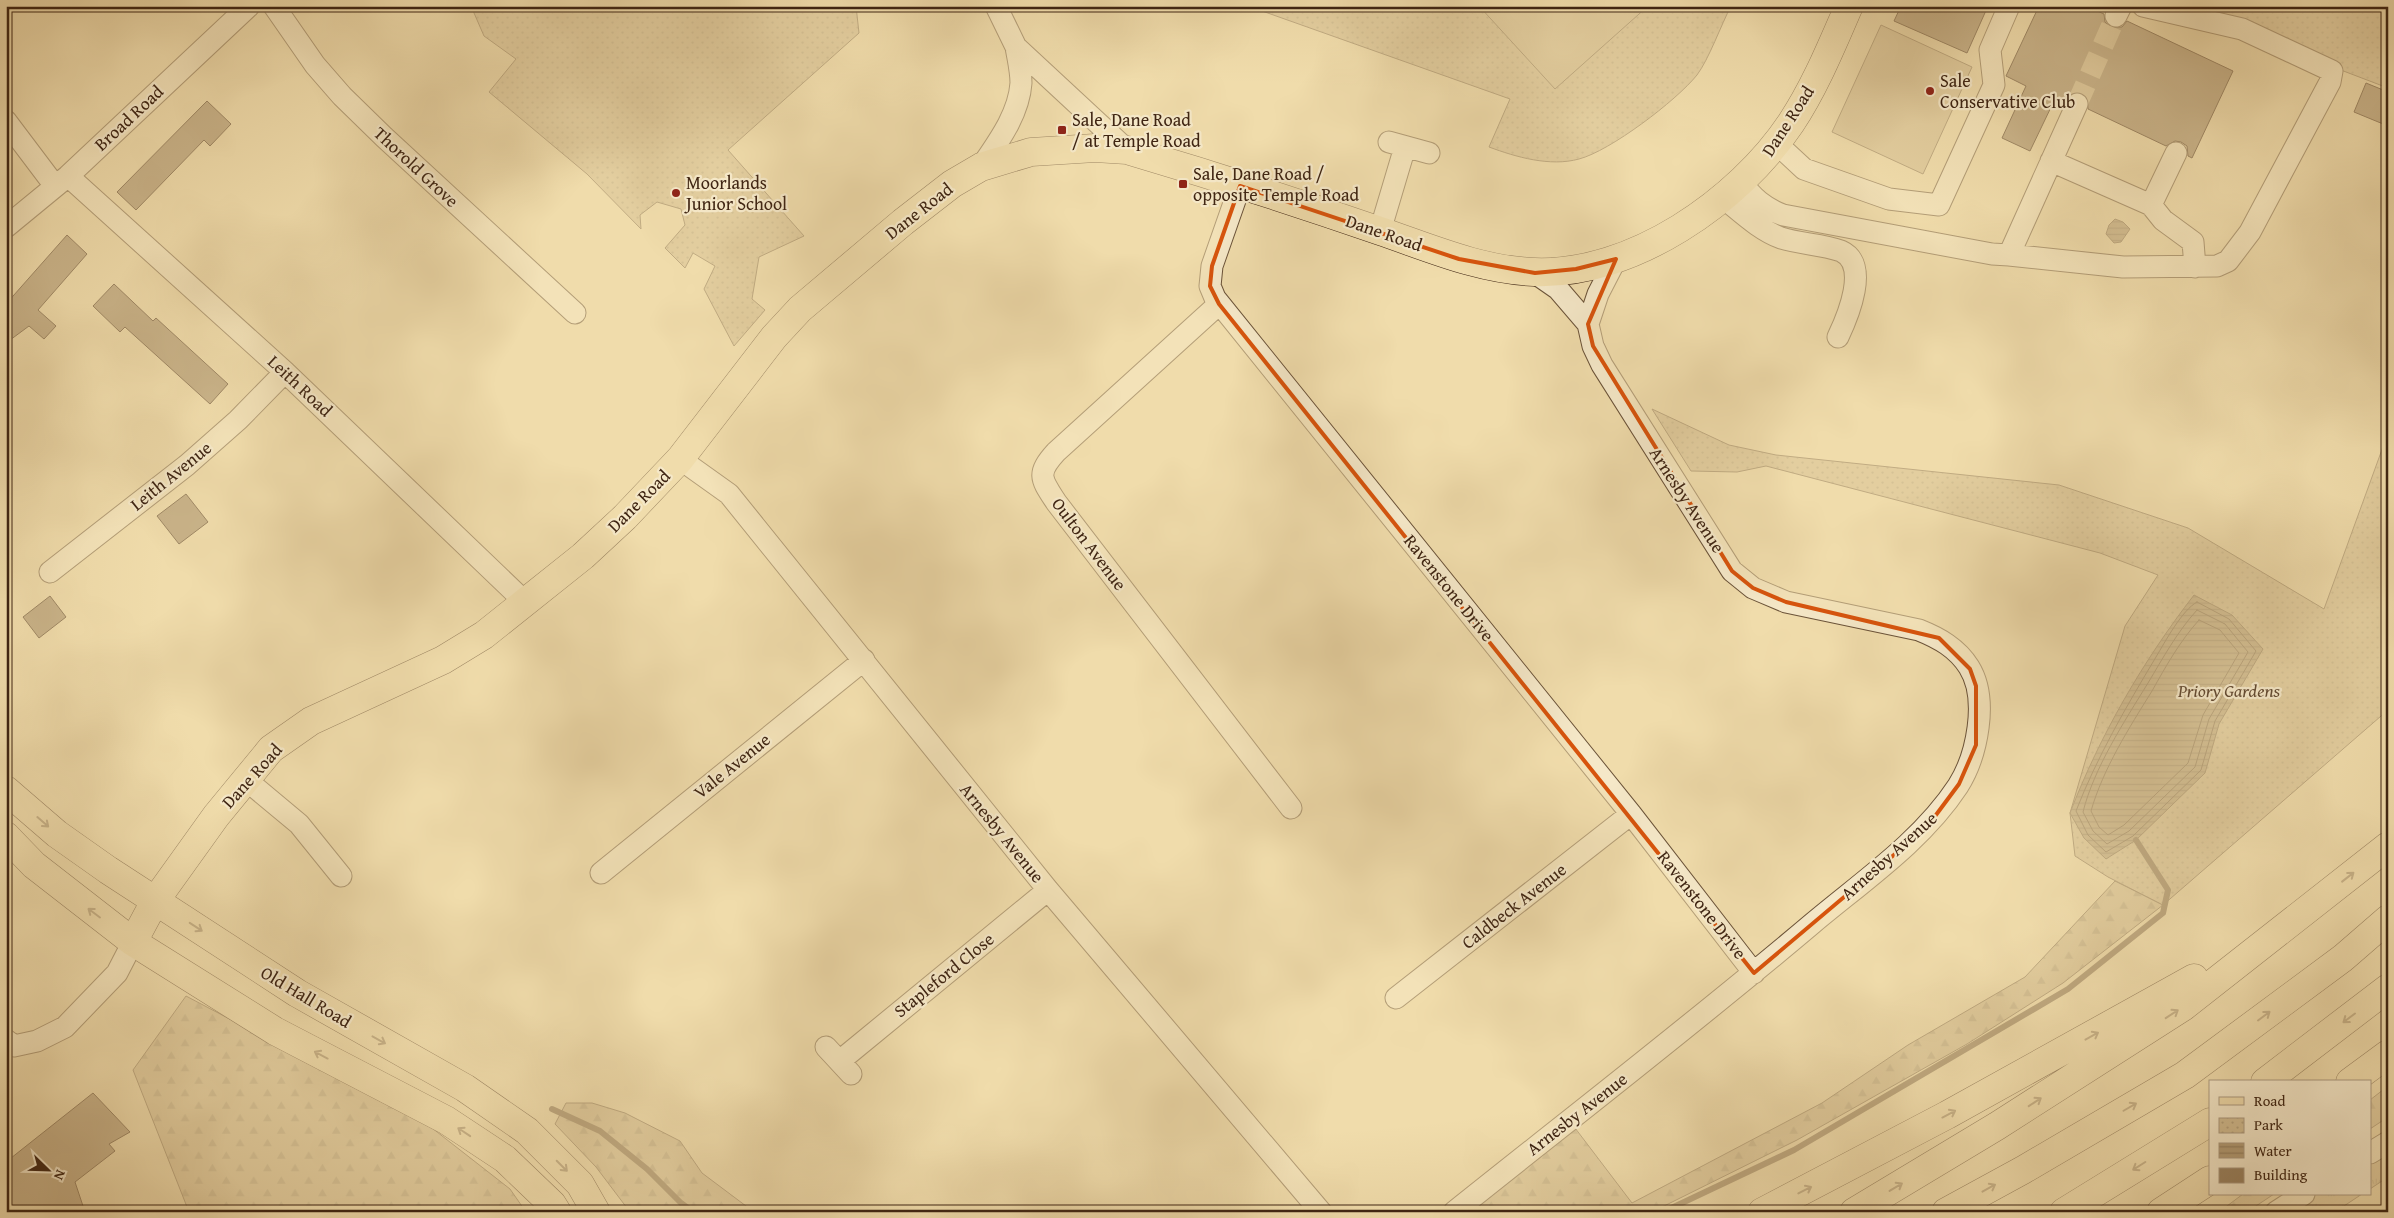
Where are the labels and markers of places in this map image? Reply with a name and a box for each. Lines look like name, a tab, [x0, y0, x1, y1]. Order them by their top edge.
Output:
place label: Sale Conservative Club	[1940, 67, 2075, 115]
marker: Sale Conservative Club	[1924, 85, 1936, 97]
place label: Sale, Dane Road / at Temple Road	[1072, 106, 1201, 154]
marker: Sale, Dane Road / at Temple Road	[1056, 124, 1068, 136]
place label: Sale, Dane Road / opposite Temple Road	[1193, 160, 1360, 208]
place label: Moorlands Junior School	[684, 169, 787, 217]
marker: Sale, Dane Road / opposite Temple Road	[1177, 178, 1189, 190]
marker: Moorlands Junior School	[670, 187, 682, 199]

